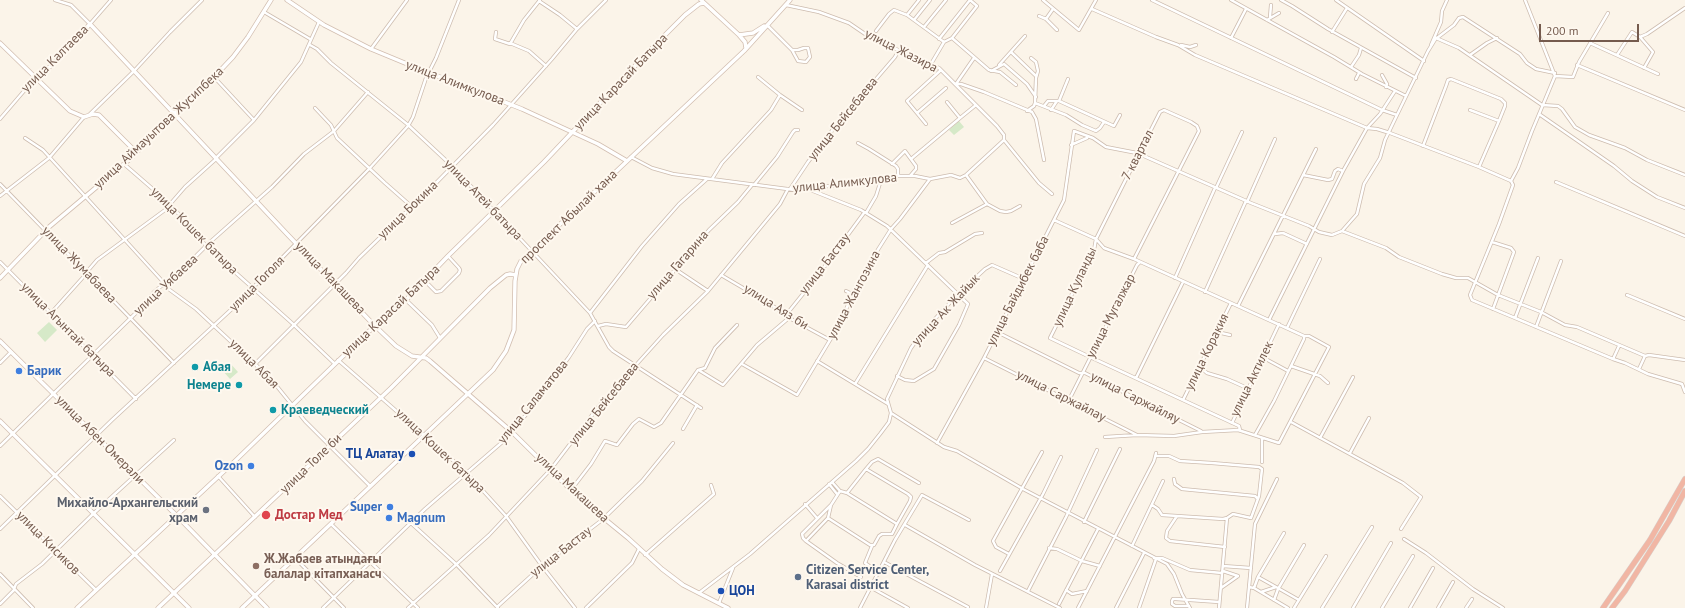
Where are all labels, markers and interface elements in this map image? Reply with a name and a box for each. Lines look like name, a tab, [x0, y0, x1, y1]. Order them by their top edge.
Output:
scale bar	[1541, 16, 1641, 42]
street label: улица Калтаева	[18, 22, 92, 96]
text: 200 m	[1546, 23, 1579, 38]
street label: улица Жазира	[862, 26, 940, 76]
street label: улица Карасай Батыра	[571, 30, 671, 134]
street label: улица Алимкулова	[403, 57, 507, 109]
street label: улица Аймауытова Жусипбека	[91, 64, 227, 192]
street label: улица Бейсебаева	[805, 74, 881, 164]
street label: 7 квартал	[1119, 127, 1157, 183]
street label: улица Атей батыра	[440, 156, 526, 244]
street label: проспект Абылай хана	[517, 167, 621, 267]
street label: улица Алимкулова	[792, 170, 898, 196]
street label: улица Бокина	[375, 177, 441, 243]
street label: улица Кошек батыра	[147, 184, 241, 278]
street label: улица Жумабаева	[38, 223, 120, 307]
street label: улица Гагарина	[644, 227, 712, 303]
street label: улица Бастау	[796, 230, 854, 298]
street label: улица Байдибек баба	[983, 233, 1053, 349]
street label: улица Макашева	[291, 238, 369, 318]
street label: улица Куланды	[1050, 245, 1100, 329]
street label: улица Жангозина	[824, 248, 884, 342]
street label: улица Уябаева	[131, 251, 201, 319]
street label: улица Гоголя	[226, 253, 288, 315]
street label: улица Карасай Батыра	[339, 262, 443, 360]
street label: улица Ак Жайык	[909, 271, 983, 349]
street label: улица Мугалжар	[1083, 271, 1139, 361]
street label: улица Агынтай батыра	[17, 279, 119, 381]
street label: улица Аяз би	[741, 281, 811, 333]
street label: улица Коракия	[1182, 311, 1232, 393]
street label: улица Абая	[226, 336, 282, 392]
street label: улица Актилек	[1227, 339, 1277, 419]
street label: улица Саламатова	[494, 357, 572, 447]
place label: Абая	[203, 359, 231, 375]
street label: улица Бейсебаева	[566, 359, 642, 449]
marker: Абая	[190, 362, 200, 372]
place label: Барик	[27, 363, 61, 379]
marker: Барик	[14, 366, 24, 376]
street label: улица Саржайлау	[1014, 367, 1108, 425]
street label: улица Саржайляу	[1088, 369, 1182, 427]
place label: Немере	[187, 377, 231, 393]
marker: Немере	[234, 380, 244, 390]
street label: улица Абен Омерали	[52, 392, 148, 488]
place label: Краеведческий	[281, 402, 369, 418]
marker: Краеведческий	[268, 405, 278, 415]
street label: улица Кошек батыра	[392, 405, 488, 497]
street label: улица Толе би	[277, 431, 345, 497]
place label: ТЦ Алатау	[346, 446, 404, 462]
marker: ТЦ Алатау	[407, 449, 417, 459]
street label: улица Макашева	[532, 450, 612, 526]
place label: Ozon	[215, 458, 243, 474]
marker: Ozon	[246, 461, 256, 471]
place label: Михайло-Архангельский храм	[57, 495, 198, 526]
place label: Super	[350, 499, 382, 515]
marker: Super	[385, 502, 395, 512]
marker: Михайло-Архангельский храм	[201, 505, 211, 515]
place label: Достар Мед	[275, 507, 343, 523]
street label: улица Кисиков	[13, 508, 83, 578]
marker: Достар Мед	[260, 509, 272, 521]
place label: Magnum	[397, 510, 445, 526]
marker: Magnum	[384, 513, 394, 523]
street label: улица Бастау	[527, 523, 595, 581]
place label: Ж.Жабаев атындағы балалар кітапханасч	[264, 551, 382, 582]
marker: Ж.Жабаев атындағы балалар кітапханасч	[251, 561, 261, 571]
place label: Citizen Service Center, Karasai district	[806, 562, 929, 593]
marker: Citizen Service Center, Karasai district	[793, 572, 803, 582]
place label: ЦОН	[729, 583, 755, 599]
marker: ЦОН	[716, 586, 726, 596]

